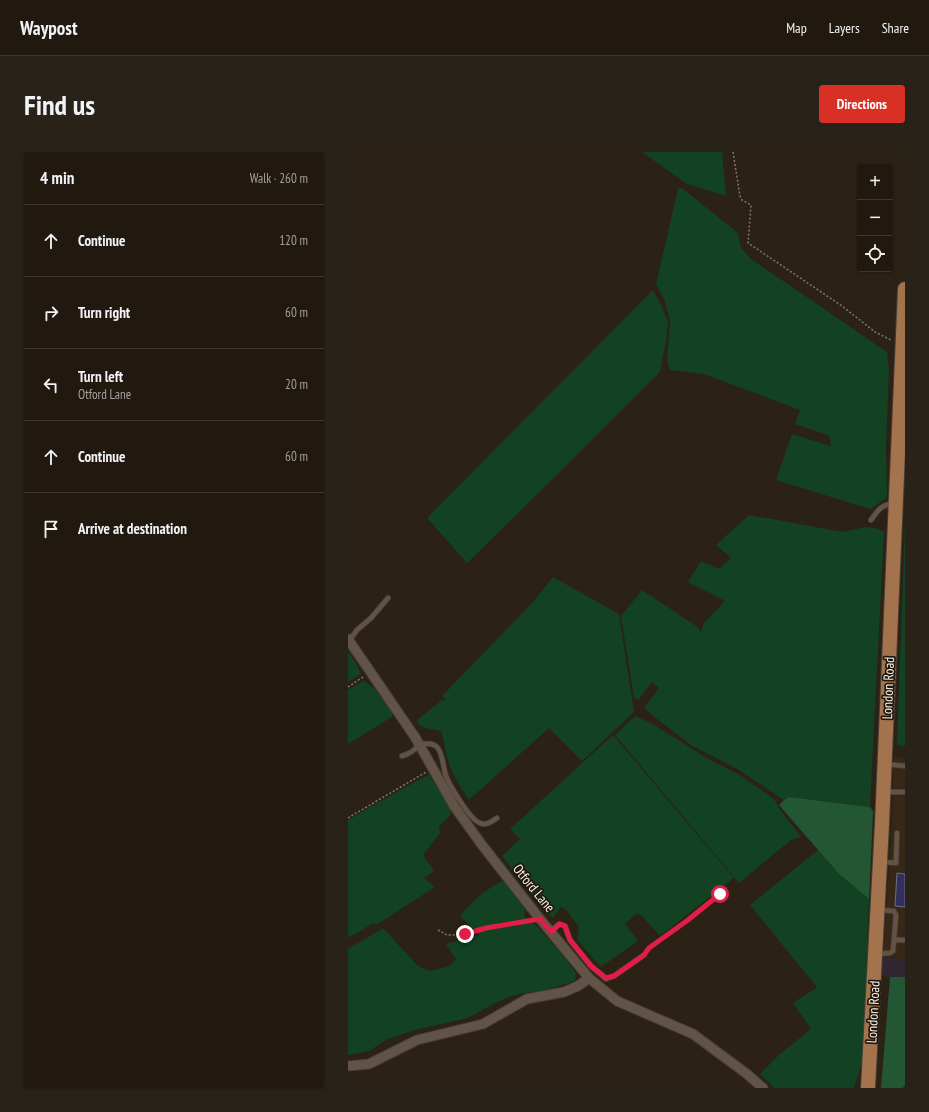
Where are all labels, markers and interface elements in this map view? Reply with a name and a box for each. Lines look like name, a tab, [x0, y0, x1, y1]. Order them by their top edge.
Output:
text: Waypost	[20, 16, 77, 40]
text: Map	[786, 19, 807, 37]
text: Layers	[829, 19, 860, 37]
text: Share	[882, 19, 909, 37]
button: Directions	[819, 85, 905, 123]
text: Find us	[24, 86, 95, 123]
map controls	[857, 164, 893, 272]
button: +	[857, 164, 893, 200]
text: 4 min	[40, 167, 74, 189]
text: Walk · 260 m	[250, 170, 308, 187]
button: −	[857, 200, 893, 236]
icon: ahead	[40, 230, 62, 252]
text: Continue	[78, 231, 125, 250]
text: 120 m	[279, 232, 308, 249]
button: locate	[857, 236, 893, 272]
icon: right	[40, 302, 62, 324]
text: Turn right	[78, 303, 130, 322]
text: 60 m	[285, 304, 308, 321]
text: Turn left	[78, 367, 123, 386]
icon: left	[40, 374, 62, 396]
text: 20 m	[285, 376, 308, 393]
text: Otford Lane	[78, 386, 131, 403]
icon: ahead	[40, 446, 62, 468]
text: Continue	[78, 447, 125, 466]
text: 60 m	[285, 448, 308, 465]
icon: arrive	[40, 518, 62, 540]
text: Arrive at destination	[78, 519, 187, 538]
street label: London Road	[878, 656, 898, 720]
street label: Otford Lane	[509, 860, 559, 916]
route start	[711, 885, 729, 903]
route end	[456, 925, 474, 943]
street label: London Road	[862, 980, 884, 1044]

